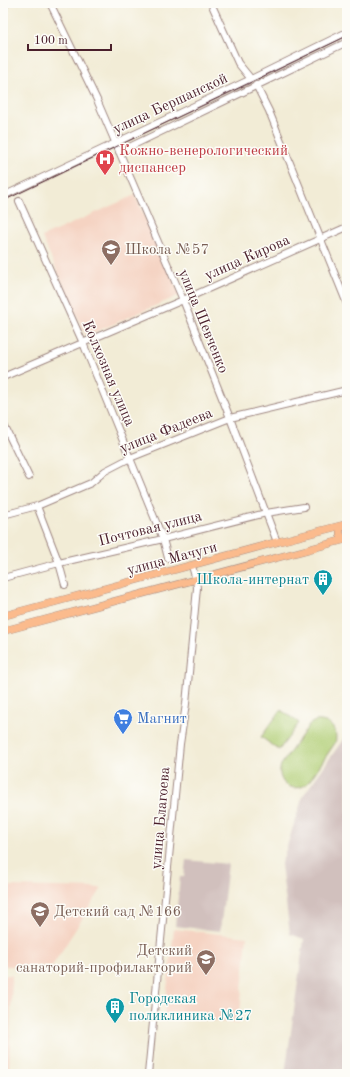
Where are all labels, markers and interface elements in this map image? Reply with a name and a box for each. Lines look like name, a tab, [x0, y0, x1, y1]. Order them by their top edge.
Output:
scale bar	[28, 26, 111, 52]
text: 100 m	[34, 35, 68, 47]
street label: улица Бершанской	[111, 71, 230, 137]
place label: Кожно-венерологический диспансер	[119, 144, 288, 176]
hospital icon: Кожно-венерологический диспансер	[94, 148, 116, 176]
street label: улица Кирова	[203, 233, 293, 284]
school or university icon: Школа №57	[100, 238, 122, 266]
place label: Школа №57	[125, 243, 209, 258]
street label: улица Шевченко	[175, 267, 230, 376]
street label: Колхозная улица	[79, 319, 137, 429]
street label: улица Фадеева	[118, 406, 216, 457]
street label: Почтовая улица	[97, 509, 204, 550]
street label: улица Мачуги	[126, 540, 219, 579]
building icon: Школа-интернат	[312, 568, 334, 596]
place label: Школа-интернат	[196, 573, 309, 588]
supermarket icon: Магнит	[112, 707, 134, 735]
place label: Магнит	[137, 712, 187, 727]
street label: улица Благоева	[150, 766, 173, 870]
school or university icon: Детский сад №166	[29, 900, 51, 928]
place label: Детский сад №166	[54, 905, 181, 920]
place label: Детский санаторий-профилакторий	[16, 944, 192, 976]
school or university icon: Детский санаторий-профилакторий	[195, 948, 217, 976]
place label: Городская поликлиника №27	[129, 992, 252, 1024]
building icon: Городская поликлиника №27	[104, 996, 126, 1024]

